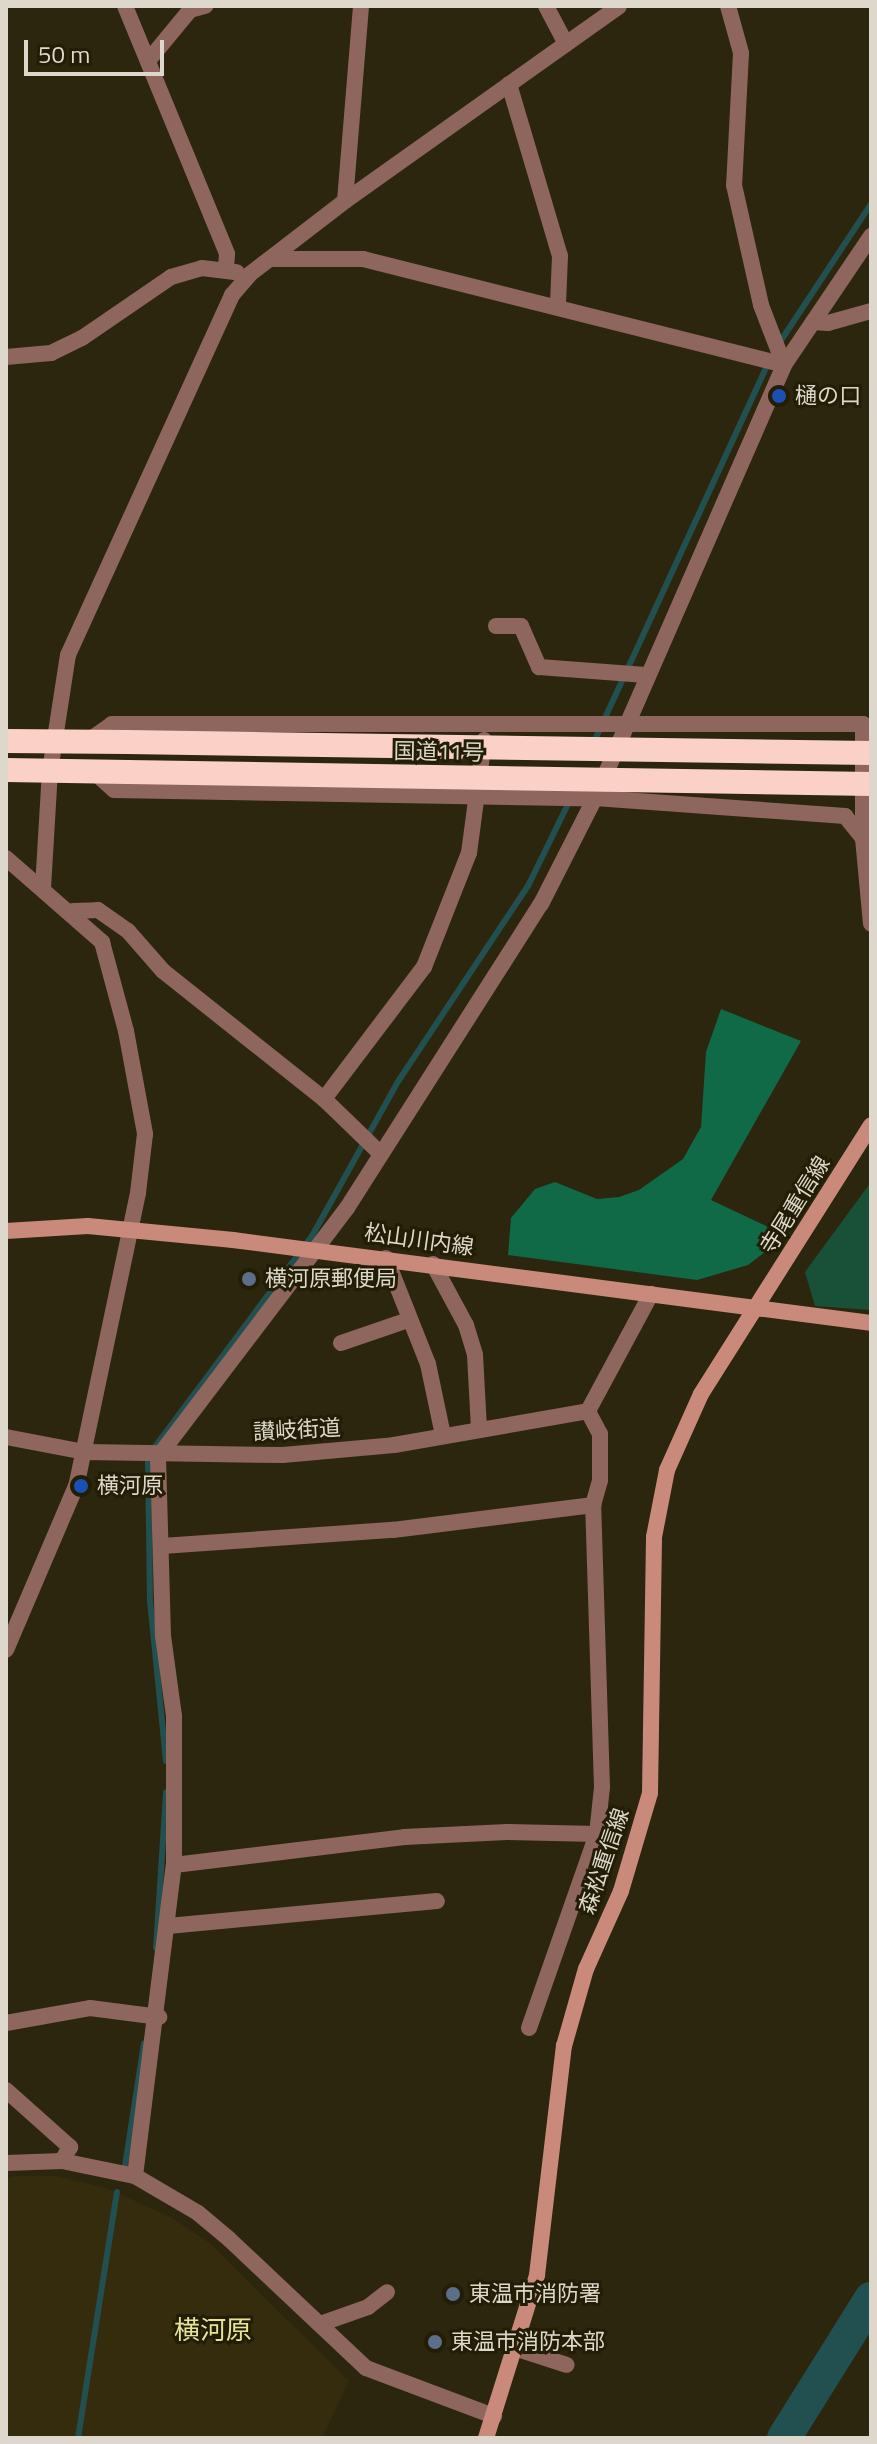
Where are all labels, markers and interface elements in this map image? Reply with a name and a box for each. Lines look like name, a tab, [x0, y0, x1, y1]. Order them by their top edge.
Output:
scale bar	[28, 24, 168, 74]
text: 50 m	[38, 36, 90, 72]
place label: 樋の口	[795, 383, 861, 409]
marker: 樋の口	[770, 387, 788, 405]
street label: 国道11号	[393, 738, 485, 766]
street label: 寺尾重信線	[755, 1151, 835, 1259]
street label: 松山川内線	[363, 1219, 475, 1261]
place label: 横河原郵便局	[265, 1266, 397, 1292]
marker: 横河原郵便局	[240, 1270, 258, 1288]
street label: 讃岐街道	[252, 1415, 342, 1445]
place label: 横河原	[97, 1473, 163, 1499]
marker: 横河原	[72, 1477, 90, 1495]
street label: 森松重信線	[574, 1805, 634, 1917]
place label: 東温市消防署	[469, 2281, 601, 2307]
marker: 東温市消防署	[444, 2285, 462, 2303]
district label: 横河原	[174, 2314, 252, 2346]
place label: 東温市消防本部	[451, 2329, 605, 2355]
marker: 東温市消防本部	[426, 2333, 444, 2351]

